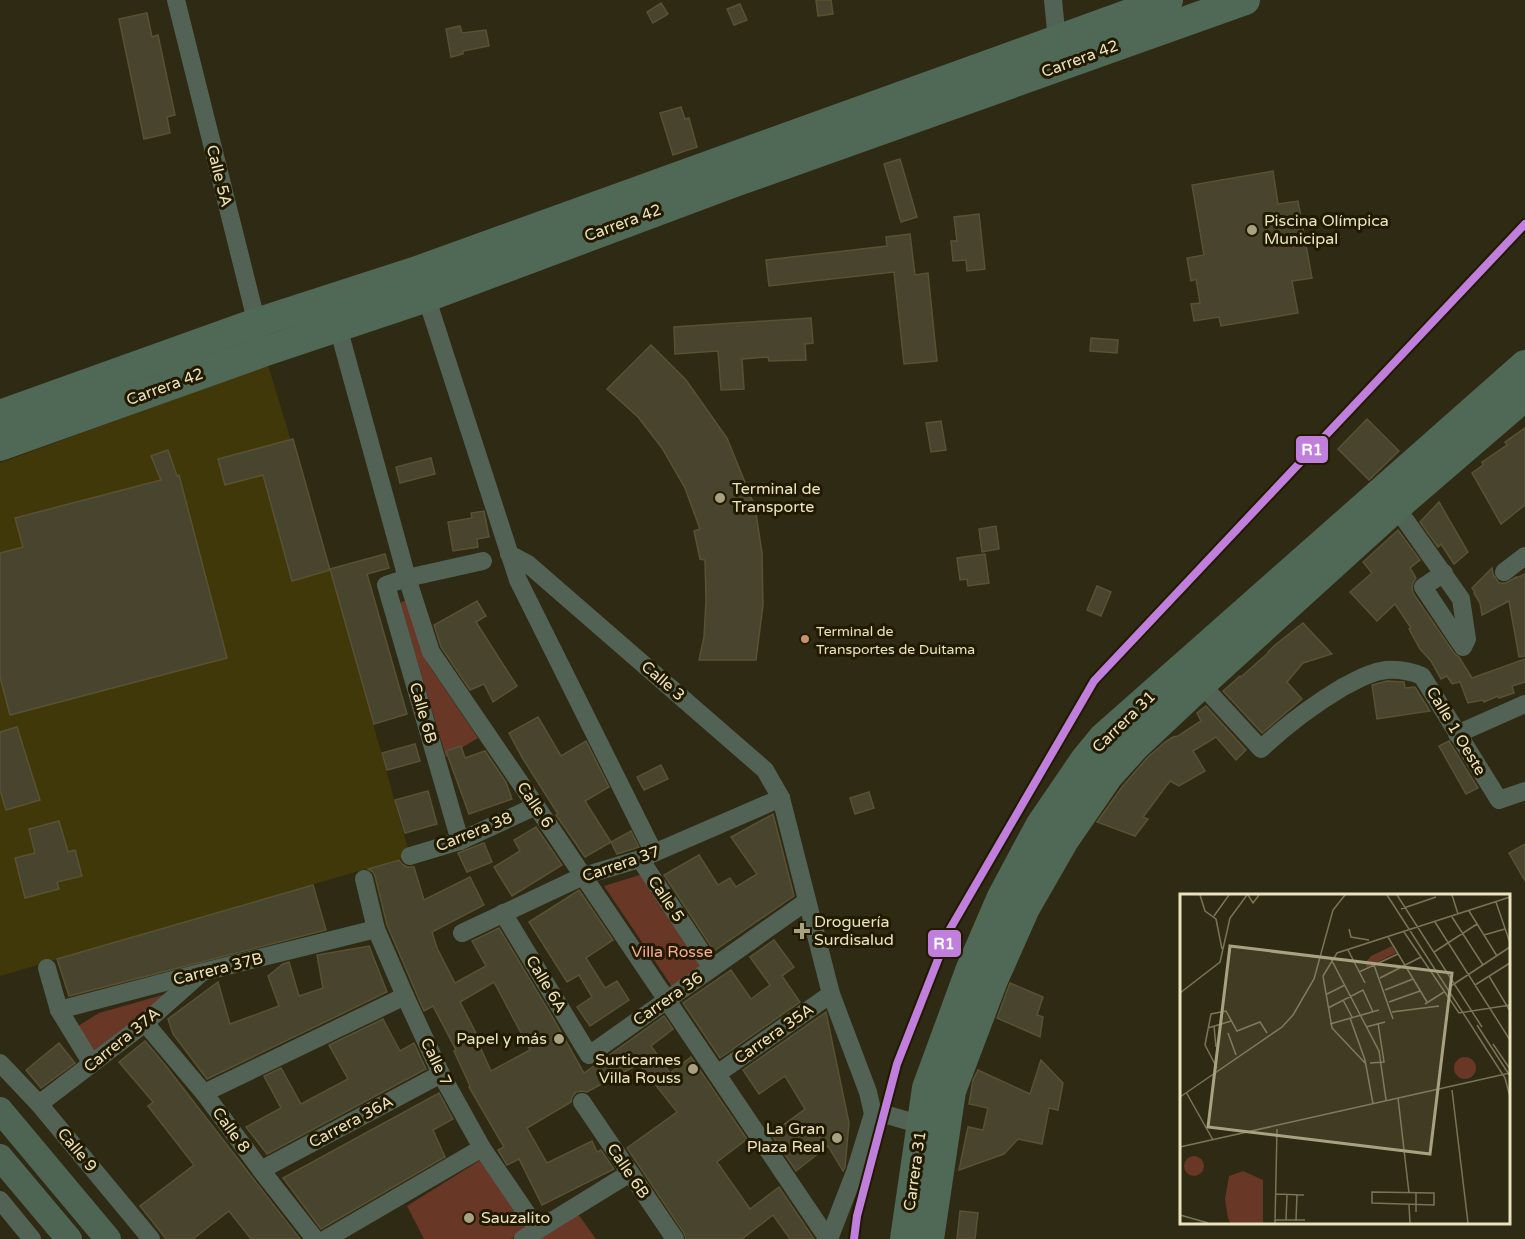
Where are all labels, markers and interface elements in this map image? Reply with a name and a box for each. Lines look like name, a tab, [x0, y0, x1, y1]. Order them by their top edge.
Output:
street label: Carrera 42	[1039, 36, 1121, 82]
street label: Calle 5A	[202, 143, 236, 209]
street label: Carrera 42	[582, 200, 664, 246]
place label: Piscina Olímpica Municipal	[1264, 211, 1389, 249]
marker: Piscina Olímpica Municipal	[1245, 223, 1259, 237]
street label: Carrera 42	[124, 364, 206, 410]
line badge: R1	[1295, 435, 1329, 464]
text: R1	[1301, 440, 1323, 460]
place label: Terminal de Transporte	[732, 479, 821, 517]
marker: Terminal de Transporte	[713, 491, 727, 505]
place label: Terminal de Transportes de Duitama	[816, 623, 975, 658]
marker: Terminal de Transportes de Duitama	[799, 633, 811, 645]
street label: Calle 3	[637, 657, 689, 705]
street label: Calle 6B	[405, 680, 441, 746]
street label: Calle 1 Oeste	[1422, 683, 1490, 779]
street label: Carrera 31	[1088, 687, 1160, 757]
street label: Calle 6	[512, 778, 558, 832]
street label: Carrera 38	[433, 808, 515, 856]
street label: Carrera 37	[580, 841, 662, 887]
street label: Calle 5	[643, 872, 689, 926]
inset map	[1180, 894, 1510, 1224]
place label: Droguería Surdisalud	[814, 912, 894, 950]
marker: Droguería Surdisalud	[795, 924, 809, 938]
line badge: R1	[927, 929, 962, 958]
text: R1	[933, 934, 955, 954]
park label: Villa Rosse	[631, 942, 713, 962]
street label: Carrera 37B	[171, 948, 265, 990]
street label: Calle 6A	[521, 952, 571, 1016]
street label: Carrera 36	[629, 968, 707, 1030]
street label: Carrera 35A	[730, 999, 818, 1069]
street label: Carrera 37A	[80, 1003, 164, 1077]
place label: Papel y más	[456, 1029, 547, 1049]
marker: Papel y más	[552, 1032, 566, 1046]
street label: Calle 7	[416, 1035, 456, 1089]
place label: Surticarnes Villa Rouss	[595, 1050, 681, 1088]
marker: Surticarnes Villa Rouss	[686, 1062, 700, 1076]
street label: Carrera 36A	[305, 1091, 397, 1153]
street label: Calle 8	[208, 1103, 254, 1157]
place label: La Gran Plaza Real	[747, 1119, 825, 1157]
street label: Calle 9	[53, 1124, 101, 1176]
street label: Carrera 31	[899, 1130, 931, 1212]
marker: La Gran Plaza Real	[830, 1131, 844, 1145]
street label: Calle 6B	[602, 1140, 654, 1202]
place label: Sauzalito	[481, 1208, 550, 1228]
marker: Sauzalito	[462, 1211, 476, 1225]

